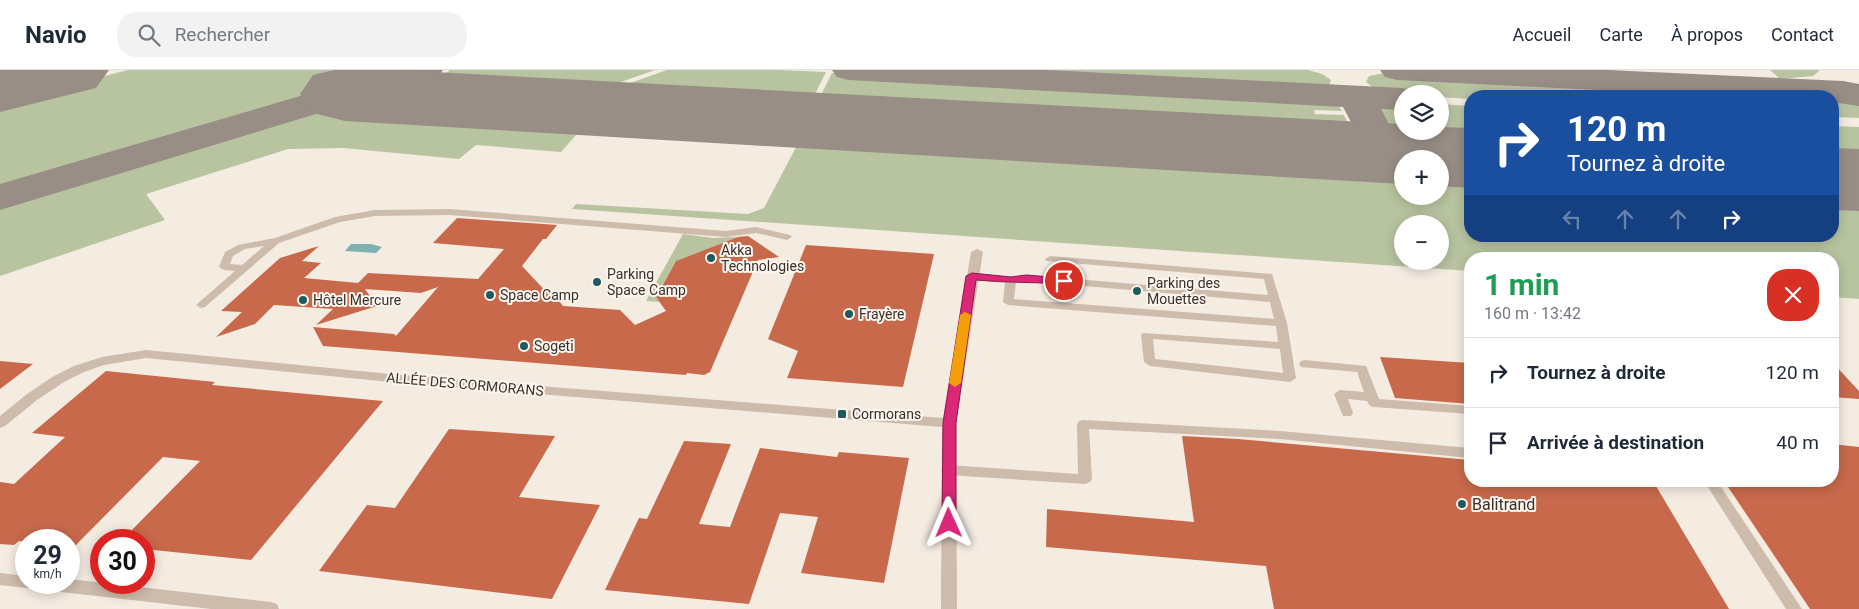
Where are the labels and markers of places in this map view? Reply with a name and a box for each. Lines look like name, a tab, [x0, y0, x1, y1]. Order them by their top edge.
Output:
place label: Akka Technologies	[721, 242, 804, 274]
marker: Akka Technologies	[705, 252, 717, 264]
pin	[1043, 260, 1085, 302]
place label: Parking Space Camp	[607, 266, 686, 298]
place label: Parking des Mouettes	[1147, 275, 1220, 307]
marker: Parking Space Camp	[591, 276, 603, 288]
marker: Parking des Mouettes	[1131, 285, 1143, 297]
place label: Space Camp	[500, 287, 579, 303]
marker: Space Camp	[484, 289, 496, 301]
place label: Hôtel Mercure	[313, 292, 401, 308]
marker: Hôtel Mercure	[297, 294, 309, 306]
place label: Frayère	[859, 306, 905, 322]
marker: Frayère	[843, 308, 855, 320]
place label: Sogeti	[534, 338, 574, 354]
marker: Sogeti	[518, 340, 530, 352]
place label: Cormorans	[852, 406, 921, 422]
marker: Cormorans	[836, 408, 848, 420]
place label: Balitrand	[1472, 495, 1535, 514]
marker: Balitrand	[1456, 498, 1468, 510]

